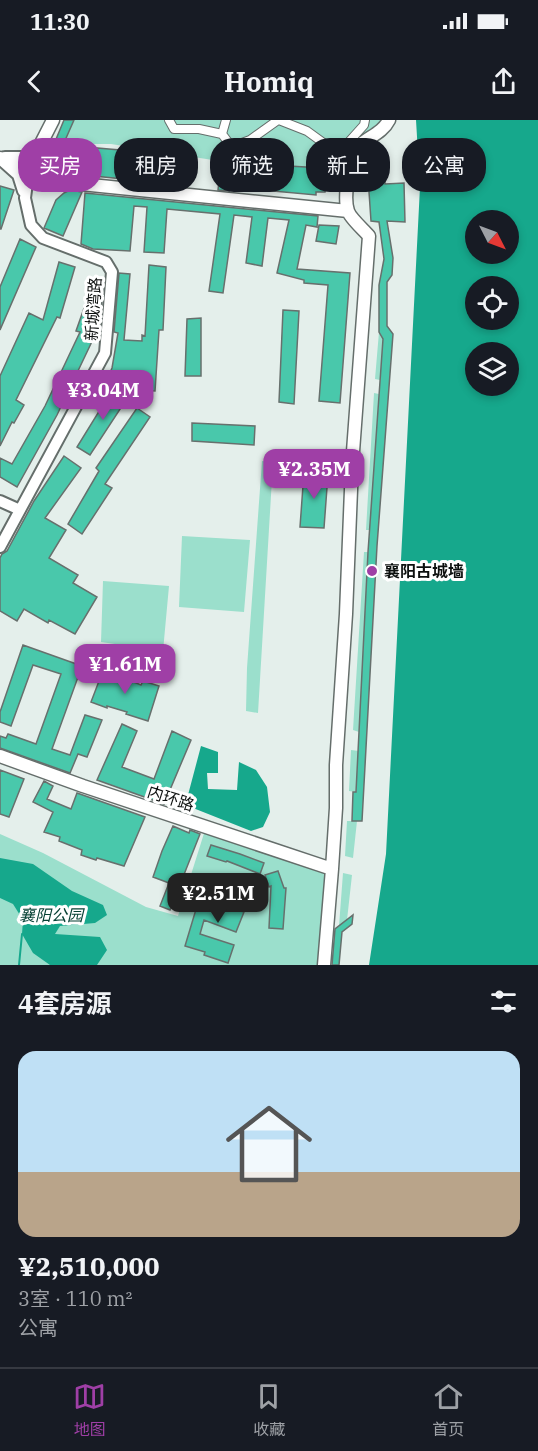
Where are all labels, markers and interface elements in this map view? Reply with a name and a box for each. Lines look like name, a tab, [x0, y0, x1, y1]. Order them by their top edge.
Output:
text: 11:30	[30, 7, 89, 36]
text: Homiq	[224, 64, 314, 99]
icon: back	[18, 65, 51, 98]
icon: share	[487, 65, 520, 98]
chip: 买房	[18, 138, 102, 192]
chip: 租房	[114, 138, 198, 192]
chip: 筛选	[210, 138, 294, 192]
chip: 新上	[306, 138, 390, 192]
chip: 公寓	[402, 138, 486, 192]
north arrow	[465, 210, 519, 264]
map controls	[465, 210, 519, 396]
street label: 新城湾路	[81, 276, 105, 342]
button: locate	[465, 276, 519, 330]
button: layers	[465, 342, 519, 396]
pin: ¥3.04M	[54, 370, 152, 421]
text: ¥3.04M	[66, 376, 140, 403]
pin: ¥2.35M	[265, 449, 363, 500]
text: ¥2.35M	[277, 455, 351, 482]
place label: 襄阳古城墙	[384, 561, 464, 581]
marker: 襄阳古城墙	[365, 564, 379, 578]
pin: ¥1.61M	[76, 644, 174, 695]
text: ¥1.61M	[88, 650, 162, 677]
street label: 内环路	[145, 781, 197, 815]
pin: ¥2.51M	[169, 873, 267, 924]
text: ¥2.51M	[181, 879, 255, 906]
park label: 襄阳公园	[19, 905, 85, 925]
icon: filters	[487, 985, 520, 1018]
text: 4套房源	[18, 986, 112, 1020]
icon: home	[215, 1090, 323, 1198]
text: ¥2,510,000	[18, 1249, 160, 1283]
text: 3室 · 110 m²	[18, 1285, 132, 1312]
text: 公寓	[18, 1314, 58, 1341]
tab: 地图	[73, 1380, 106, 1440]
tab: 收藏	[252, 1380, 285, 1440]
tab: 首页	[432, 1380, 465, 1440]

